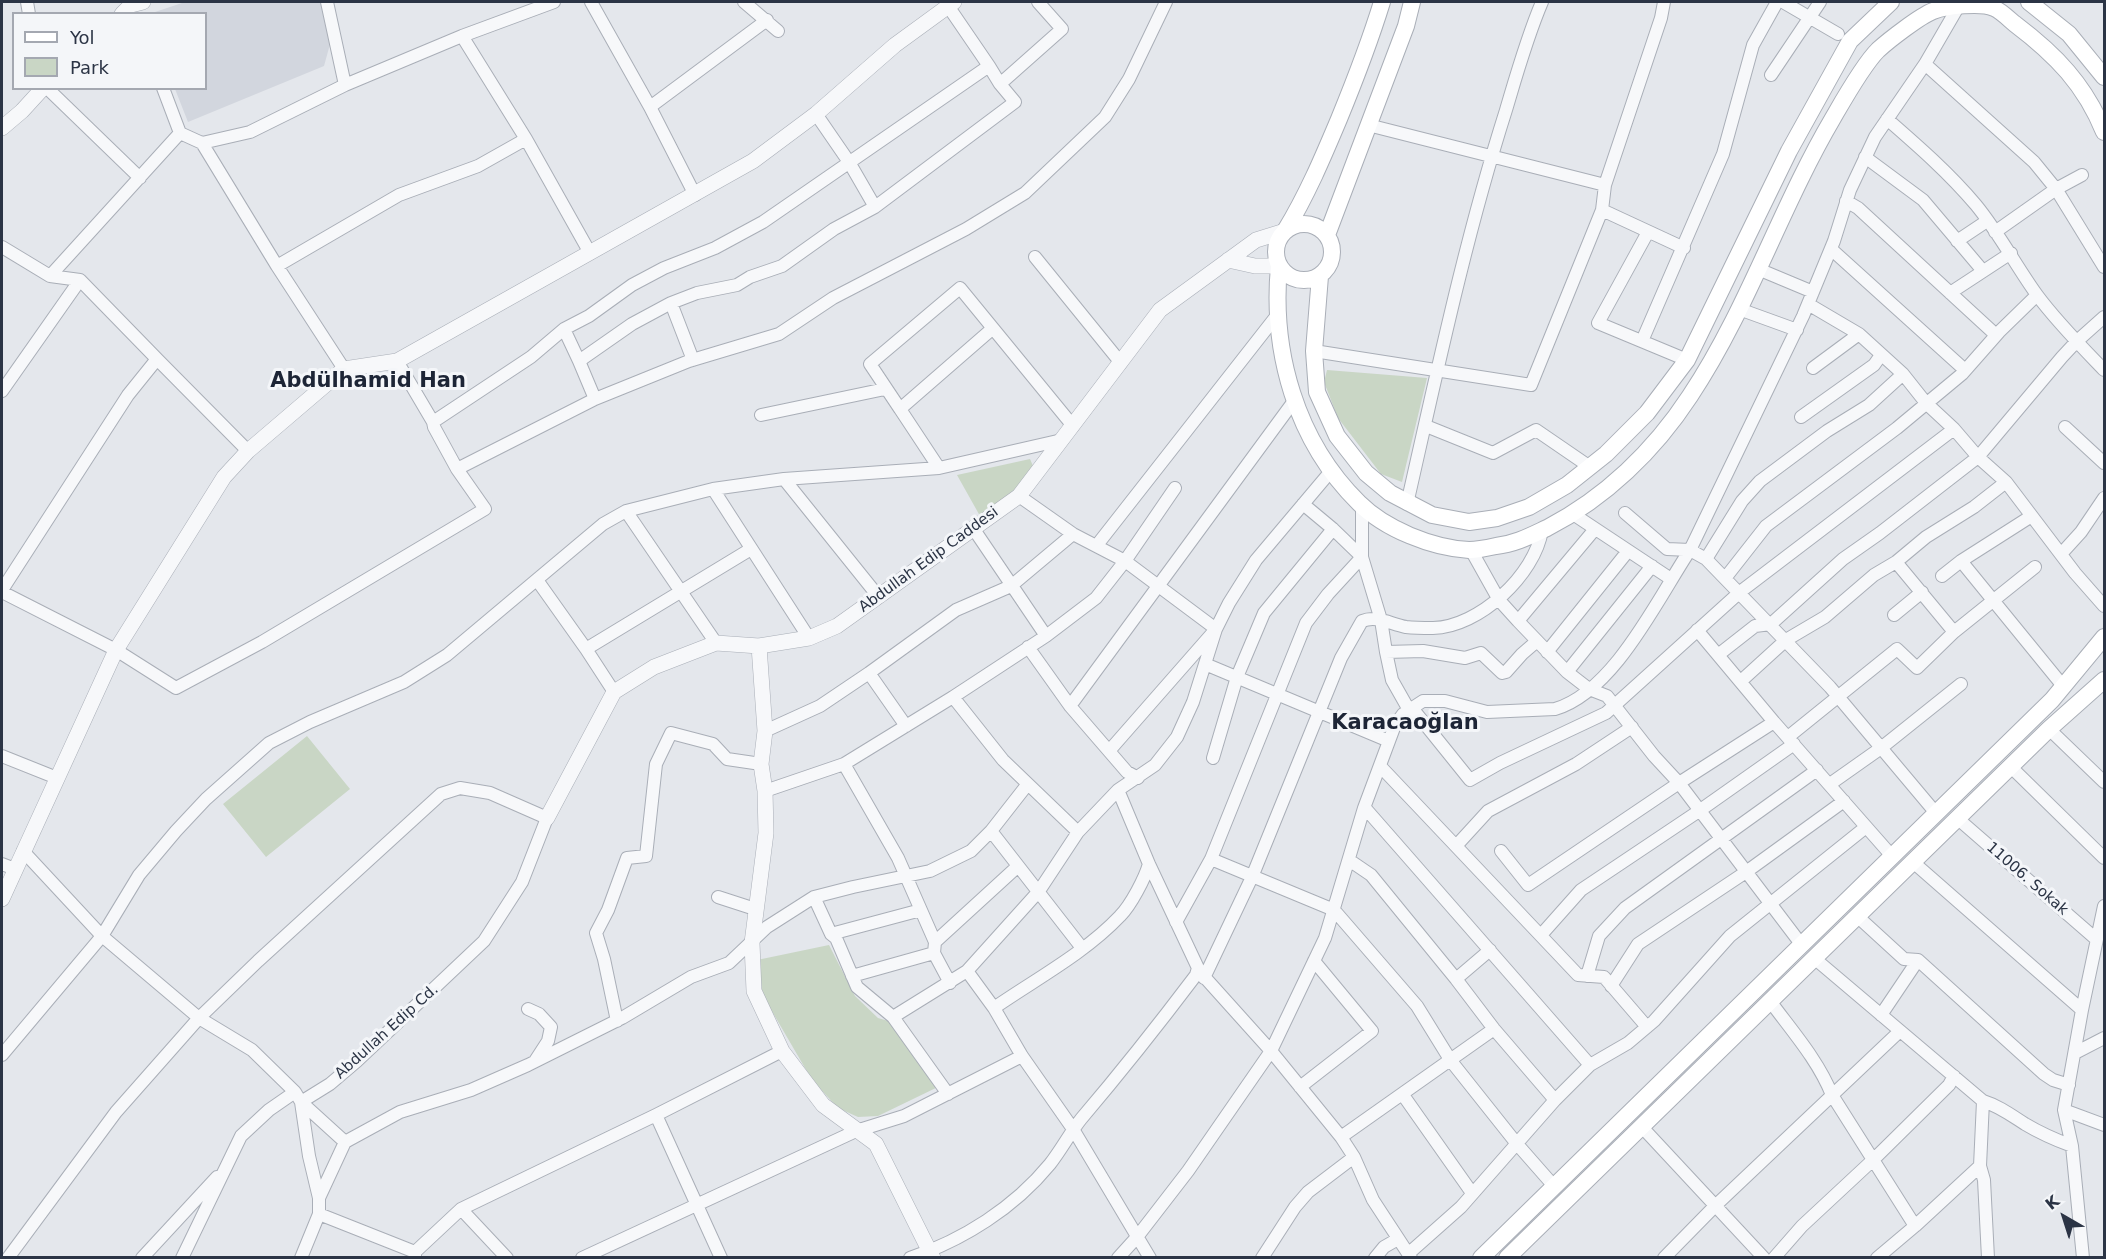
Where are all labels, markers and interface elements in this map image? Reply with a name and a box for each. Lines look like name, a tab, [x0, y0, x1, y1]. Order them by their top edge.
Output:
legend	[12, 12, 207, 90]
text: Yol	[70, 27, 95, 48]
text: Park	[70, 57, 109, 78]
district label: Abdülhamid Han	[270, 369, 466, 395]
street label: Abdullah Edip Caddesi	[856, 503, 1002, 617]
district label: Karacaoğlan	[1331, 711, 1479, 737]
street label: 11006. Sokak	[1983, 839, 2071, 919]
street label: Abdullah Edip Cd.	[332, 981, 442, 1083]
north arrow	[2034, 1187, 2094, 1247]
text: K	[2042, 1191, 2063, 1214]

